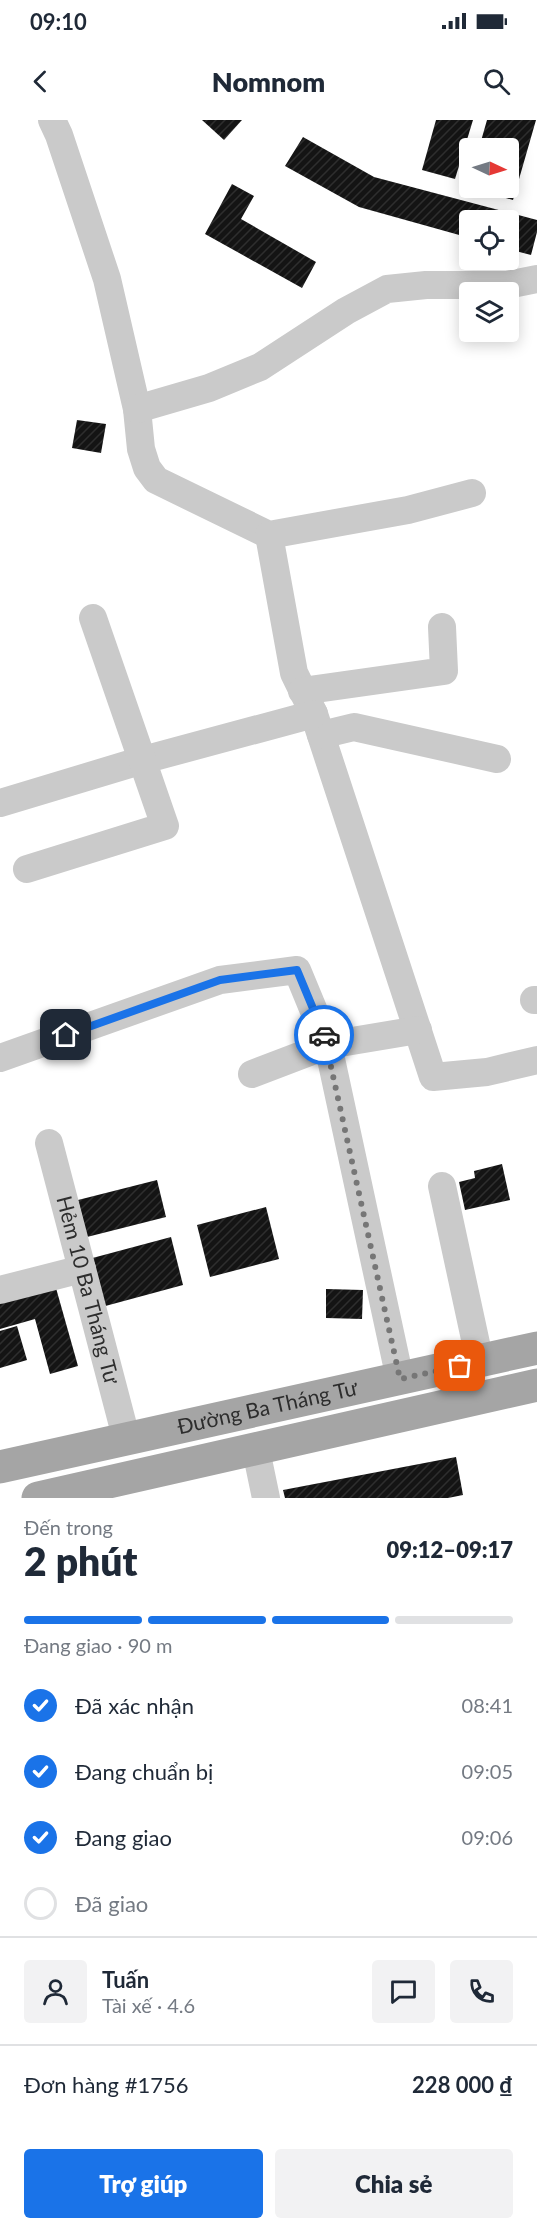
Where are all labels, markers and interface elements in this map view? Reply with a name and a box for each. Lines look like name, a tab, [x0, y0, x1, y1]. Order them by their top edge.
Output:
text: 09:10	[30, 8, 87, 35]
icon: back	[24, 65, 57, 98]
text: Nomnom	[212, 65, 325, 98]
icon: search	[480, 65, 513, 98]
north arrow	[459, 138, 519, 198]
map controls	[459, 138, 519, 342]
button: locate	[459, 210, 519, 270]
button: layers	[459, 282, 519, 342]
courier	[294, 1005, 354, 1065]
pin	[40, 1009, 91, 1060]
icon: home	[49, 1018, 82, 1051]
icon: car	[308, 1019, 341, 1052]
street label: Hẻm 10 Ba Tháng Tư	[52, 1193, 126, 1387]
pin	[434, 1340, 485, 1391]
icon: bag	[443, 1349, 476, 1382]
street label: Đường Ba Tháng Tư	[175, 1374, 360, 1438]
text: Đến trong	[24, 1515, 113, 1539]
text: 09:12–09:17	[387, 1536, 513, 1563]
text: 2 phút	[24, 1538, 138, 1584]
text: Đang giao · 90 m	[24, 1633, 172, 1657]
icon: check	[24, 1689, 57, 1722]
text: Đã xác nhận	[75, 1692, 194, 1719]
text: 08:41	[462, 1693, 513, 1717]
icon: check	[24, 1755, 57, 1788]
text: Đang chuẩn bị	[75, 1758, 213, 1785]
text: 09:05	[462, 1759, 513, 1783]
icon: check	[24, 1821, 57, 1854]
text: Đang giao	[75, 1824, 172, 1851]
text: 09:06	[462, 1825, 513, 1849]
text: Đã giao	[75, 1890, 148, 1917]
button: person	[24, 1960, 87, 2023]
button: chat	[372, 1960, 435, 2023]
button: phone	[450, 1960, 513, 2023]
text: Tuấn	[102, 1966, 149, 1993]
text: Tài xế · 4.6	[102, 1993, 195, 2017]
text: Đơn hàng #1756	[24, 2071, 188, 2098]
text: 228 000 ₫	[412, 2071, 513, 2098]
button: Trợ giúp	[24, 2149, 263, 2218]
button: Chia sẻ	[275, 2149, 513, 2218]

